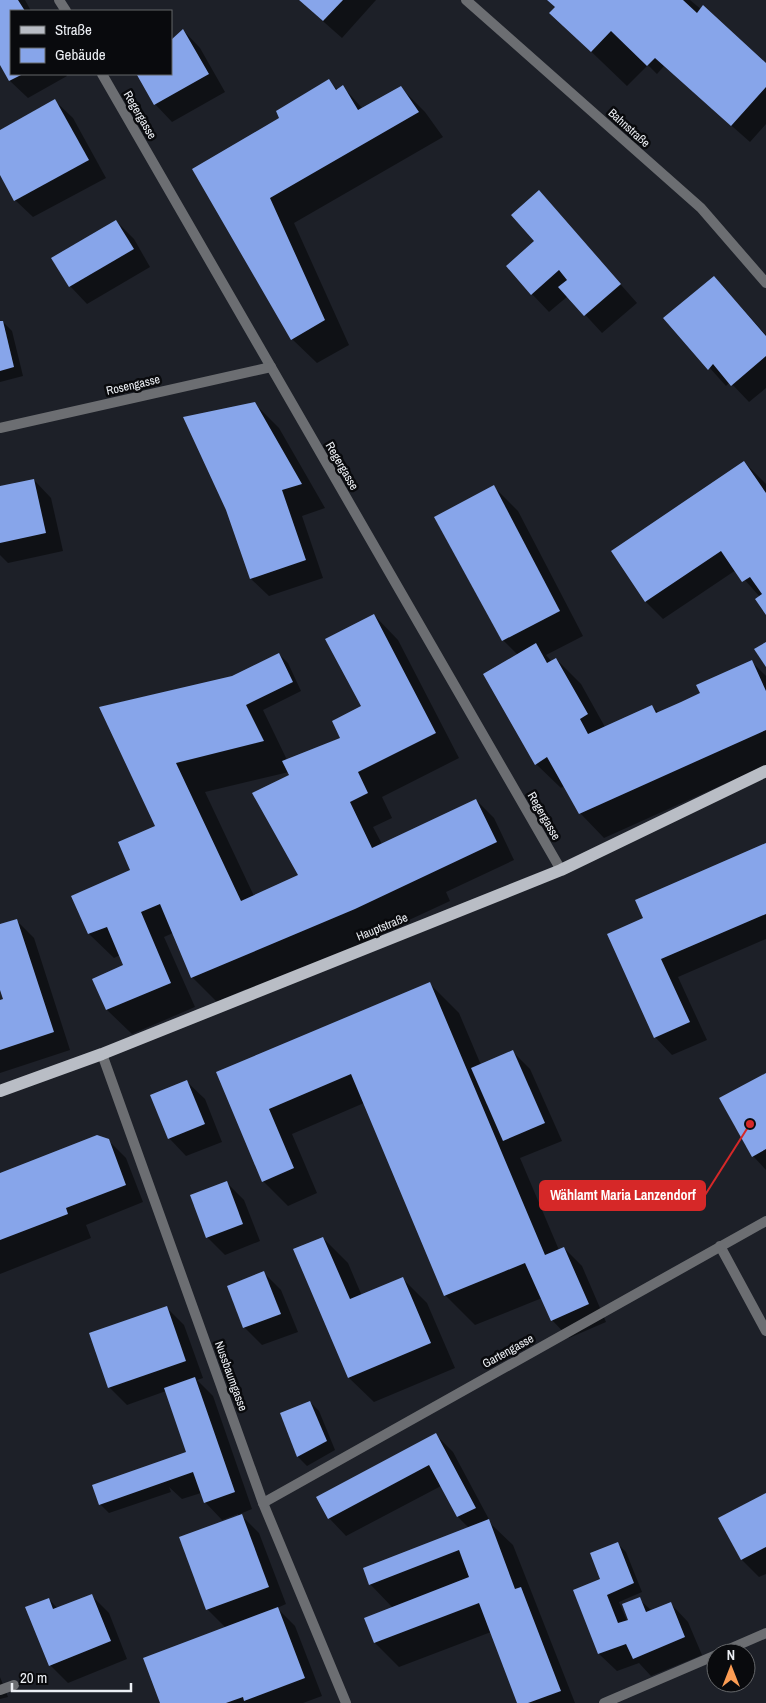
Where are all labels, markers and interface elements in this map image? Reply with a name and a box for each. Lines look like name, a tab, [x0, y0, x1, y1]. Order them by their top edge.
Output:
legend	[10, 10, 172, 75]
text: Straße	[55, 19, 92, 40]
text: Gebäude	[55, 44, 106, 65]
street label: Regergasse	[120, 88, 160, 142]
street label: Bahnstraße	[605, 105, 653, 151]
street label: Rosengasse	[105, 371, 161, 399]
street label: Regergasse	[322, 439, 362, 493]
street label: Regergasse	[524, 789, 564, 843]
street label: Hauptstraße	[354, 909, 410, 945]
callout: Wählamt Maria Lanzendorf	[540, 1181, 705, 1210]
text: Wählamt Maria Lanzendorf	[550, 1186, 696, 1204]
street label: Gartengasse	[479, 1330, 537, 1372]
street label: Nussbaumgasse	[211, 1339, 251, 1413]
north arrow	[706, 1643, 756, 1693]
text: N	[727, 1646, 735, 1664]
scale bar	[12, 1660, 131, 1692]
text: 20 m	[20, 1667, 47, 1688]

